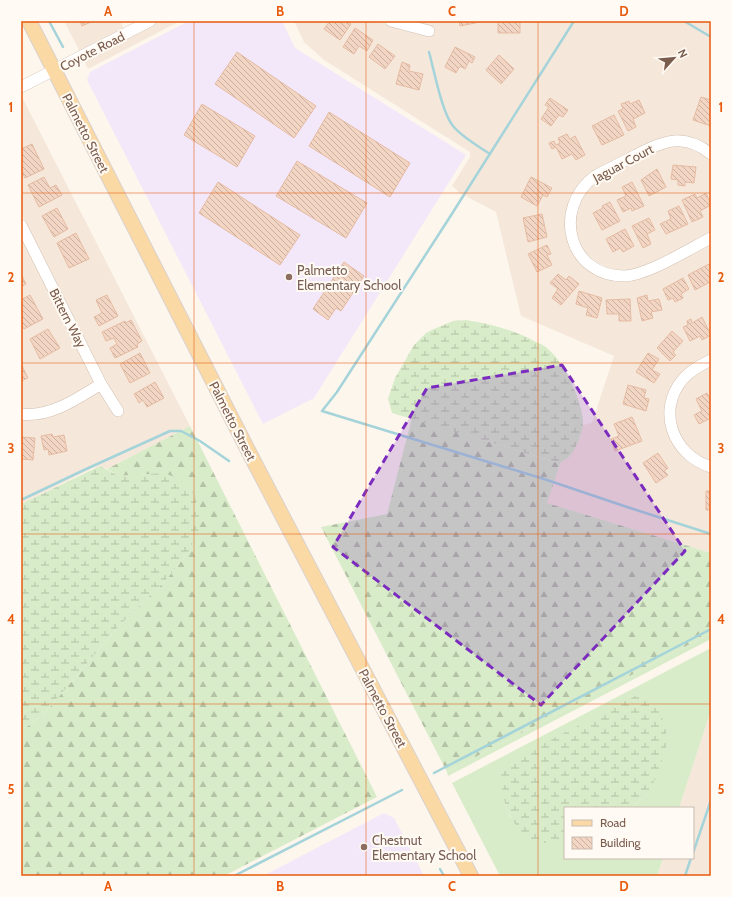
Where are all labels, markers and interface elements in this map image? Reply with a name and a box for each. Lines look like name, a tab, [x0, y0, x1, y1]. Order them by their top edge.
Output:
text: A	[104, 3, 113, 19]
text: B	[276, 3, 284, 19]
text: C	[448, 3, 456, 19]
text: D	[619, 3, 629, 19]
street label: Coyote Road	[57, 28, 127, 74]
north arrow	[654, 38, 694, 78]
text: N	[675, 47, 691, 60]
street label: Palmetto Street	[59, 91, 113, 176]
text: 1	[9, 99, 13, 115]
text: 1	[719, 99, 723, 115]
street label: Jaguar Court	[589, 140, 657, 186]
place label: Palmetto Elementary School	[297, 262, 401, 293]
text: 2	[8, 269, 15, 285]
text: 2	[718, 269, 725, 285]
marker: Palmetto Elementary School	[284, 272, 294, 282]
street label: Bittern Way	[46, 286, 90, 351]
street label: Palmetto Street	[206, 379, 260, 464]
text: 3	[7, 440, 15, 456]
text: 3	[717, 440, 725, 456]
text: 4	[7, 611, 15, 627]
text: 4	[717, 611, 725, 627]
street label: Palmetto Street	[356, 666, 411, 751]
text: 5	[8, 781, 15, 797]
text: 5	[718, 781, 725, 797]
legend	[564, 807, 694, 859]
text: Road	[600, 815, 626, 830]
place label: Chestnut Elementary School	[372, 832, 476, 863]
text: Building	[600, 835, 642, 850]
marker: Chestnut Elementary School	[359, 842, 369, 852]
text: A	[104, 878, 113, 894]
text: B	[276, 878, 284, 894]
text: C	[448, 878, 456, 894]
text: D	[619, 878, 629, 894]

